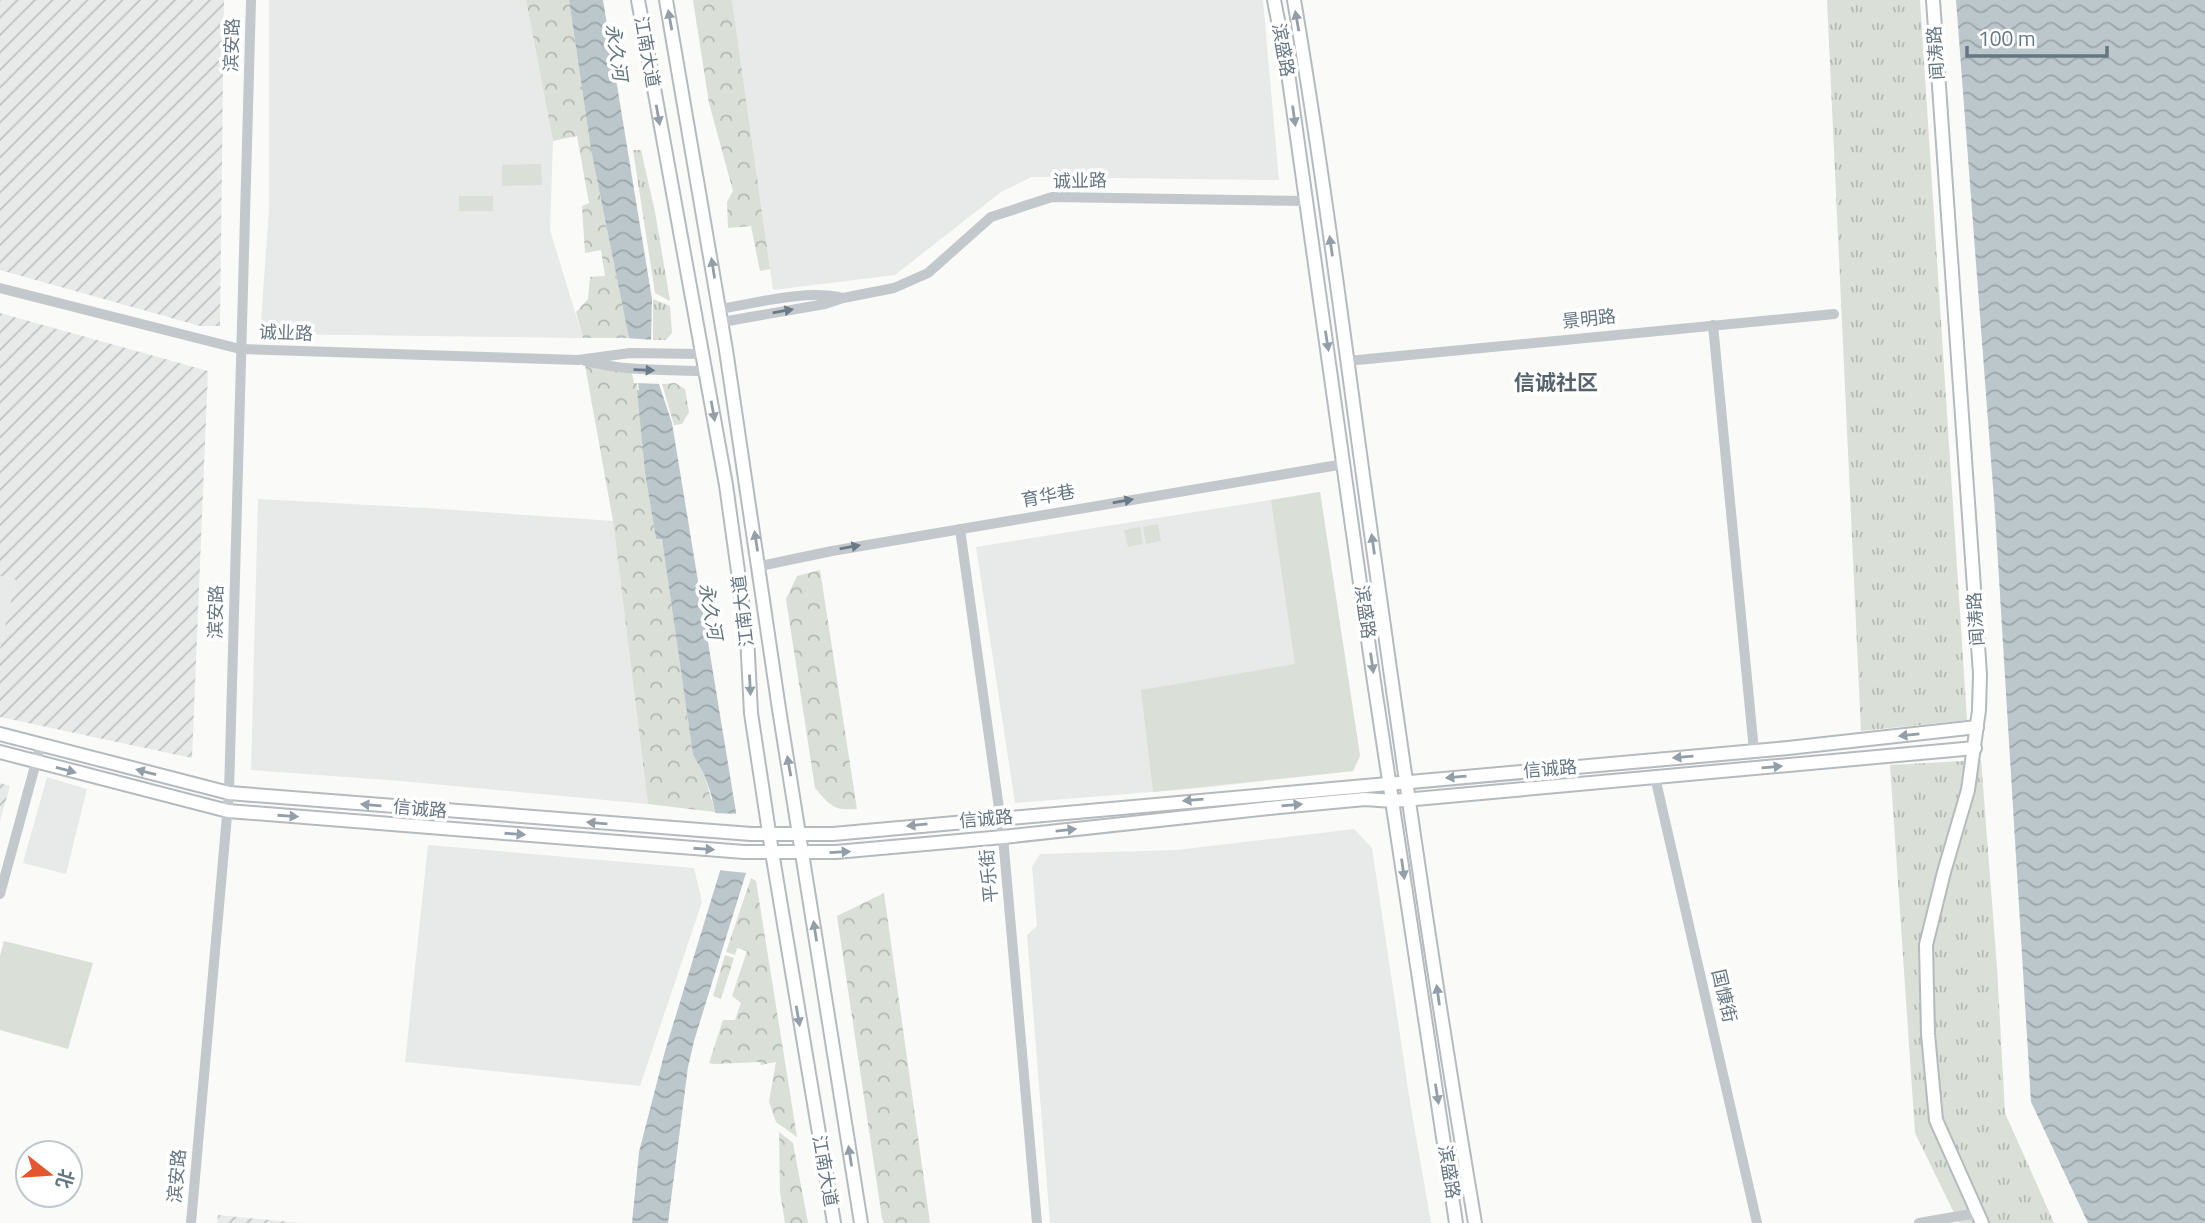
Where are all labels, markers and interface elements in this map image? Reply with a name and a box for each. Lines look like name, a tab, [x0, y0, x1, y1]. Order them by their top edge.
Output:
one-way arrow	[664, 9, 675, 31]
one-way arrow	[1291, 10, 1302, 32]
street label: 江南大道	[628, 14, 667, 90]
scale bar	[1967, 14, 2107, 58]
street label: 滨安路	[217, 18, 246, 72]
street label: 滨盛路	[1266, 21, 1301, 79]
water label: 永久河	[599, 22, 636, 86]
text: 100 m	[1978, 22, 2035, 54]
street label: 闻涛路	[1920, 25, 1951, 81]
one-way arrow	[653, 105, 664, 127]
one-way arrow	[1288, 105, 1299, 127]
street label: 诚业路	[1053, 167, 1107, 194]
one-way arrow	[1326, 235, 1337, 257]
one-way arrow	[707, 257, 718, 279]
street label: 景明路	[1561, 302, 1617, 335]
one-way arrow	[772, 306, 794, 317]
street label: 诚业路	[259, 318, 313, 347]
one-way arrow	[1322, 330, 1333, 352]
one-way arrow	[633, 364, 655, 375]
district label: 信诚社区	[1514, 366, 1598, 398]
one-way arrow	[708, 400, 719, 422]
street label: 育华巷	[1019, 478, 1077, 513]
one-way arrow	[1112, 496, 1134, 507]
one-way arrow	[750, 530, 761, 552]
one-way arrow	[1367, 533, 1378, 555]
one-way arrow	[839, 541, 861, 552]
street label: 江南大道	[725, 574, 760, 648]
water label: 永久河	[692, 580, 731, 645]
street label: 滨盛路	[1348, 583, 1383, 641]
street label: 滨安路	[202, 585, 229, 639]
street label: 闻涛路	[1960, 591, 1991, 647]
one-way arrow	[1366, 652, 1377, 674]
one-way arrow	[744, 674, 755, 696]
one-way arrow	[1898, 729, 1920, 740]
one-way arrow	[1672, 752, 1694, 763]
street label: 信诚路	[1522, 753, 1578, 784]
one-way arrow	[783, 755, 794, 777]
one-way arrow	[1761, 761, 1783, 772]
one-way arrow	[56, 766, 77, 776]
one-way arrow	[135, 766, 157, 777]
one-way arrow	[1445, 772, 1467, 783]
street label: 信诚路	[392, 793, 448, 824]
one-way arrow	[1181, 795, 1203, 806]
one-way arrow	[359, 799, 381, 810]
one-way arrow	[1282, 799, 1304, 810]
street label: 信诚路	[958, 803, 1014, 834]
one-way arrow	[277, 811, 299, 822]
one-way arrow	[586, 817, 608, 828]
one-way arrow	[906, 820, 928, 831]
one-way arrow	[1056, 825, 1078, 836]
one-way arrow	[504, 829, 526, 840]
one-way arrow	[693, 844, 715, 855]
one-way arrow	[829, 846, 851, 857]
street label: 平乐街	[973, 848, 1004, 904]
one-way arrow	[1398, 858, 1409, 880]
one-way arrow	[810, 920, 821, 942]
street label: 国慷街	[1705, 967, 1744, 1025]
one-way arrow	[1432, 984, 1443, 1006]
one-way arrow	[793, 1005, 804, 1027]
one-way arrow	[1431, 1083, 1442, 1105]
street label: 江南大道	[806, 1133, 845, 1209]
north arrow	[14, 1139, 84, 1209]
street label: 滨盛路	[1432, 1143, 1467, 1201]
one-way arrow	[844, 1145, 855, 1167]
street label: 滨安路	[161, 1148, 192, 1204]
text: 北	[49, 1166, 82, 1192]

